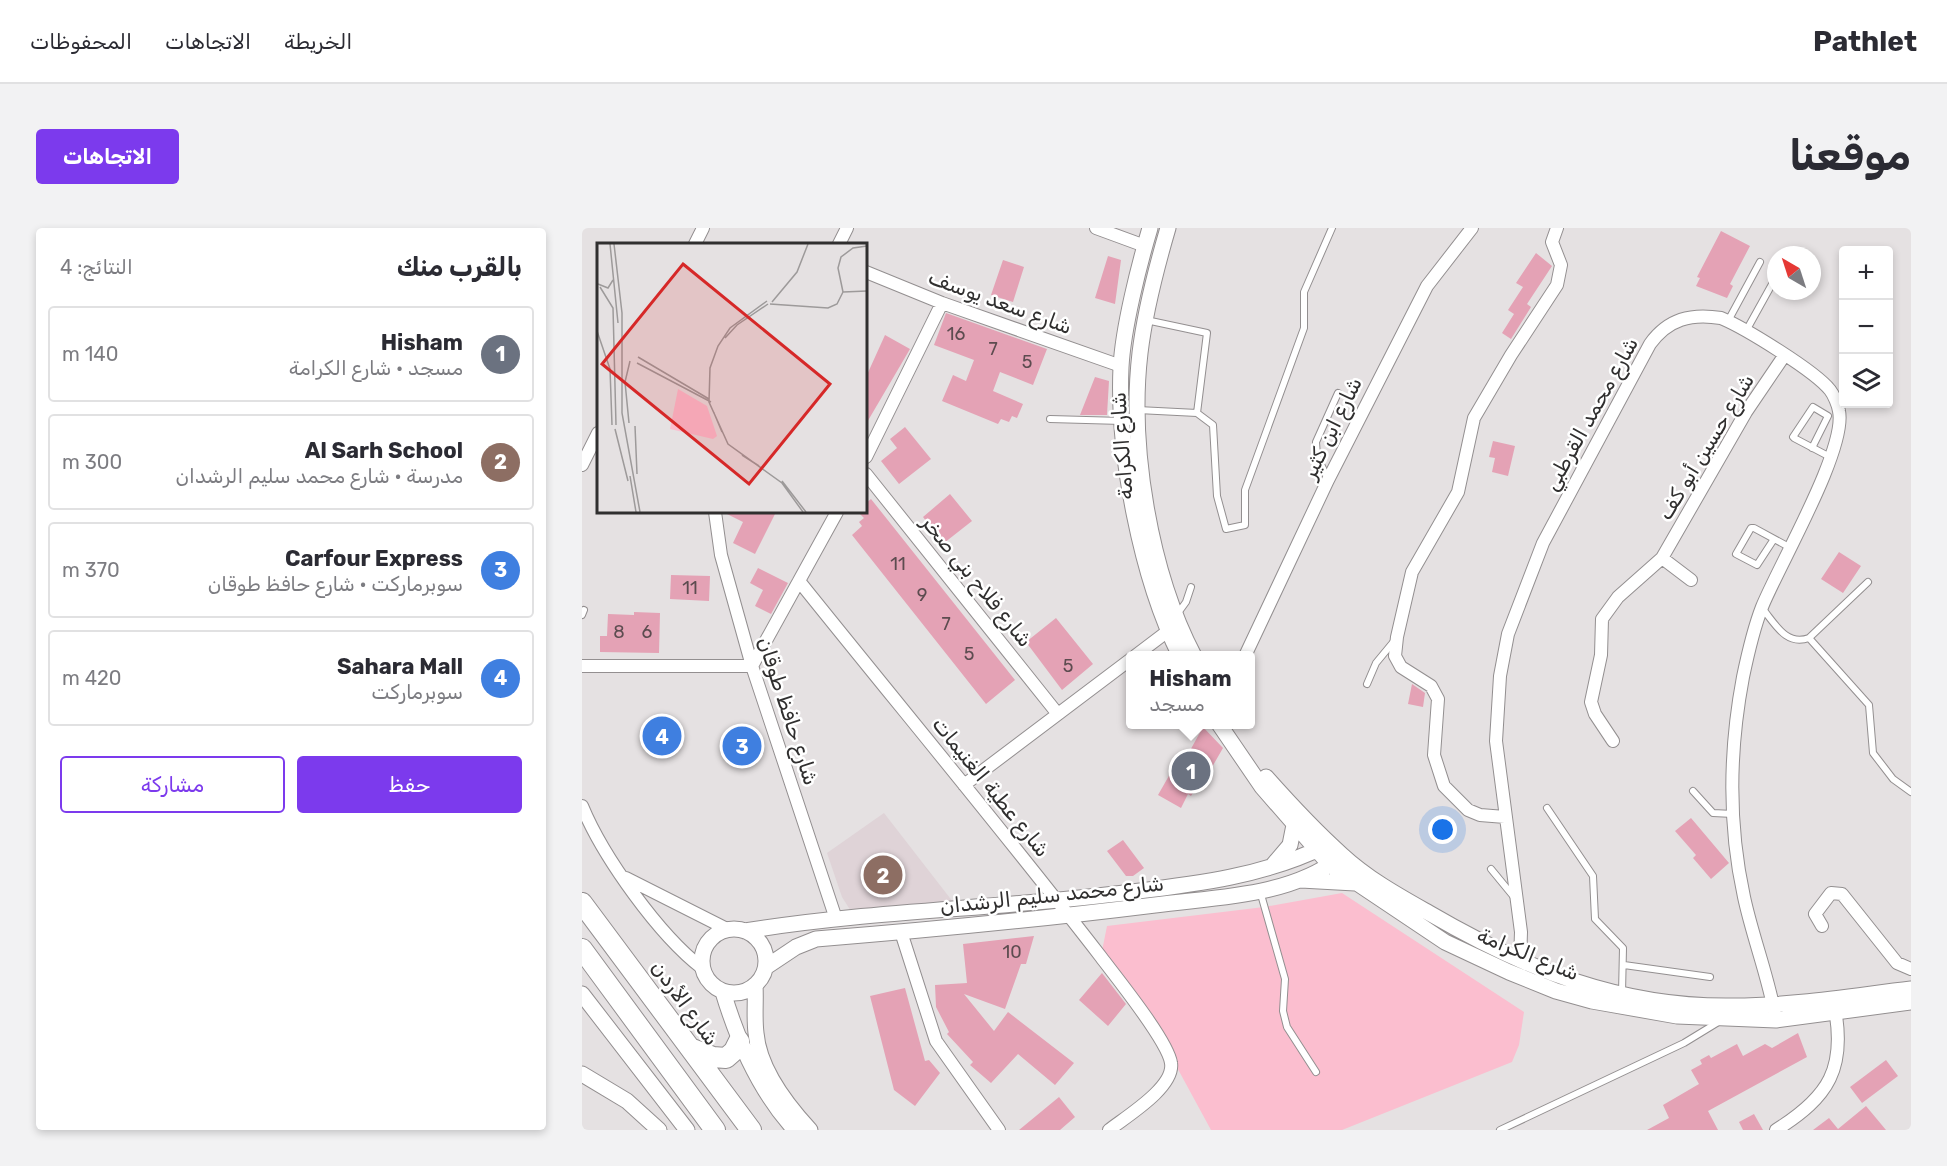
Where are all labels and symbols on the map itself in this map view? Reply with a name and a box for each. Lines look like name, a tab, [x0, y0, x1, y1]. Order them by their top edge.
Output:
inset map	[597, 243, 867, 513]
north arrow	[1767, 246, 1821, 300]
street label: شارع سعد يوسف	[924, 264, 1075, 341]
house number: 16	[947, 323, 965, 345]
street label: شارع محمد القرطبي	[1538, 333, 1647, 497]
house number: 7	[988, 338, 998, 360]
house number: 5	[1022, 351, 1032, 373]
street label: شارع حسين أبو كف	[1652, 369, 1761, 525]
street label: شارع ابن كثير	[1295, 373, 1369, 485]
street label: شارع الكرامة	[1105, 391, 1140, 501]
street label: شارع فلاح بني صخر	[912, 508, 1038, 654]
house number: 11	[890, 553, 906, 575]
house number: 11	[682, 577, 698, 599]
house number: 9	[917, 584, 927, 606]
house number: 7	[941, 613, 951, 635]
house number: 8	[613, 621, 625, 643]
house number: 6	[642, 621, 653, 643]
street label: شارع حافظ طوقان	[751, 633, 824, 789]
house number: 5	[964, 643, 974, 665]
house number: 5	[1063, 655, 1073, 677]
street label: شارع عطية الغنيمات	[926, 712, 1056, 863]
pin: 4	[642, 714, 682, 758]
pin: 3	[722, 724, 762, 768]
pin: 1	[1172, 748, 1210, 794]
your location	[1428, 815, 1457, 844]
pin: 2	[864, 852, 902, 898]
street label: شارع محمد سليم الرشدان	[939, 870, 1165, 921]
street label: شارع الكرامة	[1473, 922, 1583, 987]
house number: 10	[1002, 941, 1022, 963]
street label: شارع الأردن	[645, 955, 725, 1051]

